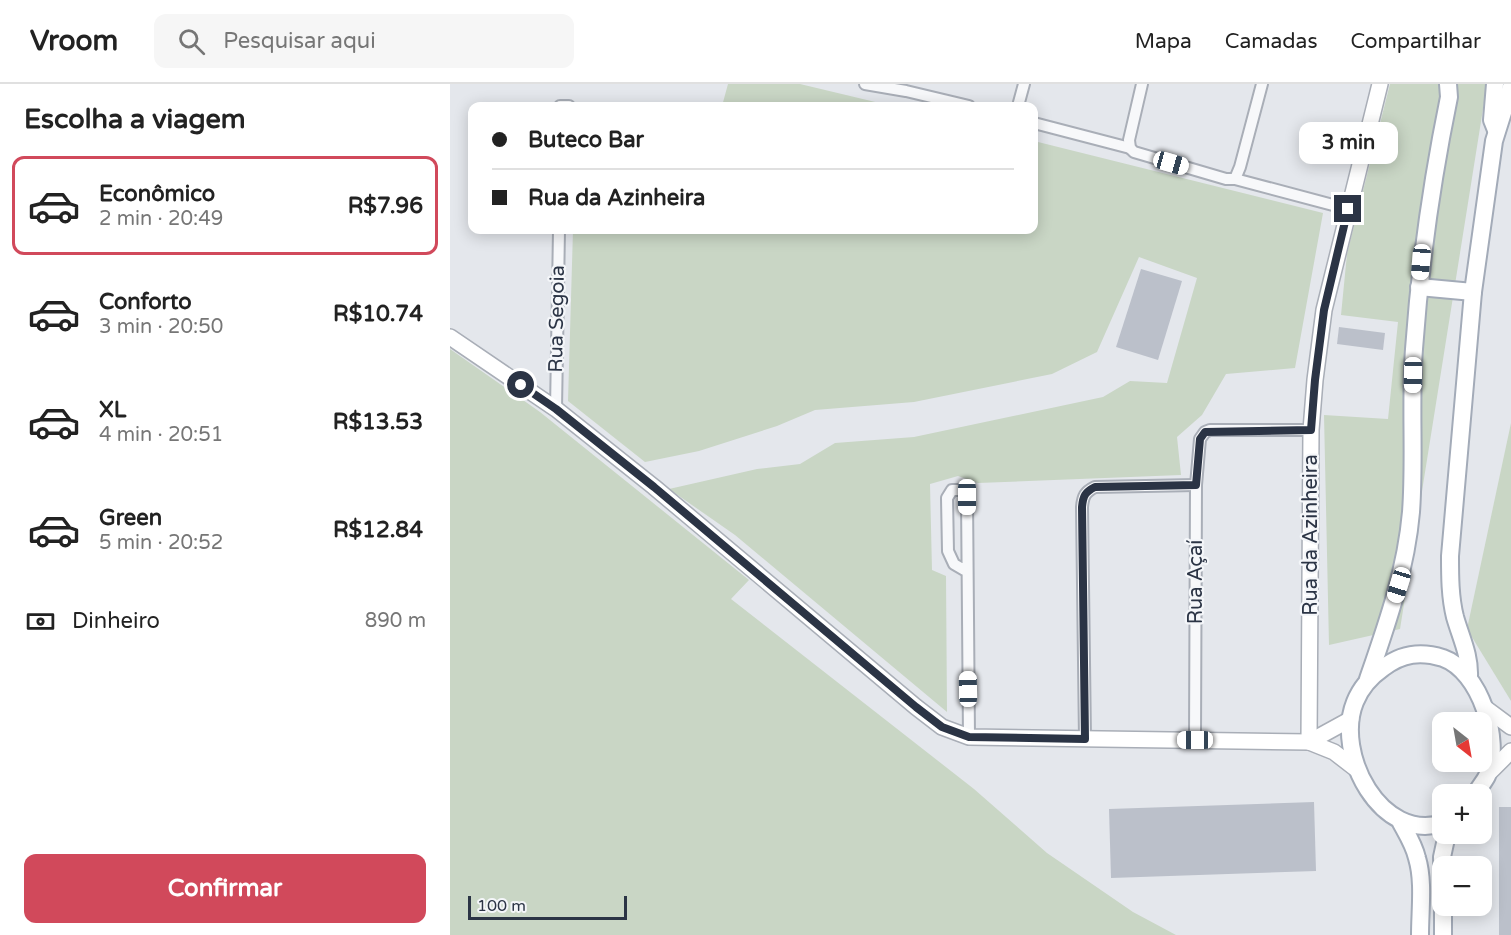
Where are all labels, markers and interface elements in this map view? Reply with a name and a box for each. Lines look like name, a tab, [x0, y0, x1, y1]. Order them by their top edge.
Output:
search box	[154, 14, 574, 68]
text: Vroom	[30, 24, 118, 58]
icon: search	[175, 25, 208, 58]
text: Pesquisar aqui	[223, 28, 376, 54]
text: Mapa	[1135, 29, 1192, 54]
text: Camadas	[1225, 29, 1317, 54]
text: Compartilhar	[1350, 29, 1481, 54]
text: Escolha a viagem	[24, 103, 246, 136]
callout: 3 min	[1298, 122, 1398, 164]
text: Buteco Bar	[528, 127, 644, 153]
text: 3 min	[1322, 131, 1375, 155]
car	[1151, 149, 1191, 177]
icon: car	[27, 179, 81, 233]
text: Econômico	[99, 181, 215, 207]
text: Rua da Azinheira	[528, 185, 705, 211]
text: R$7.96	[348, 193, 423, 219]
route end	[1334, 195, 1361, 222]
text: 2 min · 20:49	[99, 207, 223, 231]
car	[1410, 243, 1432, 281]
street label: Rua Segoia	[544, 265, 570, 373]
icon: car	[27, 287, 81, 341]
text: Conforto	[99, 289, 192, 315]
text: R$10.74	[333, 301, 423, 327]
text: 3 min · 20:50	[99, 315, 223, 339]
car	[1404, 357, 1422, 393]
route start	[507, 371, 534, 398]
icon: car	[27, 395, 81, 449]
text: XL	[99, 397, 126, 423]
text: R$13.53	[333, 409, 423, 435]
text: 4 min · 20:51	[99, 423, 223, 447]
street label: Rua da Azinheira	[1299, 454, 1323, 616]
car	[958, 479, 976, 515]
icon: car	[27, 503, 81, 557]
text: Green	[99, 505, 162, 531]
text: R$12.84	[333, 517, 423, 543]
text: 5 min · 20:52	[99, 531, 223, 555]
street label: Rua Açaí	[1184, 540, 1208, 624]
car	[1385, 565, 1413, 605]
icon: cash	[24, 605, 57, 638]
text: Dinheiro	[72, 608, 160, 634]
text: 890 m	[365, 609, 426, 633]
car	[959, 671, 977, 707]
north arrow	[1432, 712, 1492, 772]
map controls	[1432, 712, 1492, 916]
car	[1177, 731, 1213, 749]
button: +	[1432, 784, 1492, 844]
button: Confirmar	[24, 854, 426, 923]
button: −	[1432, 856, 1492, 916]
scale bar	[468, 893, 627, 920]
text: 100 m	[477, 896, 526, 916]

